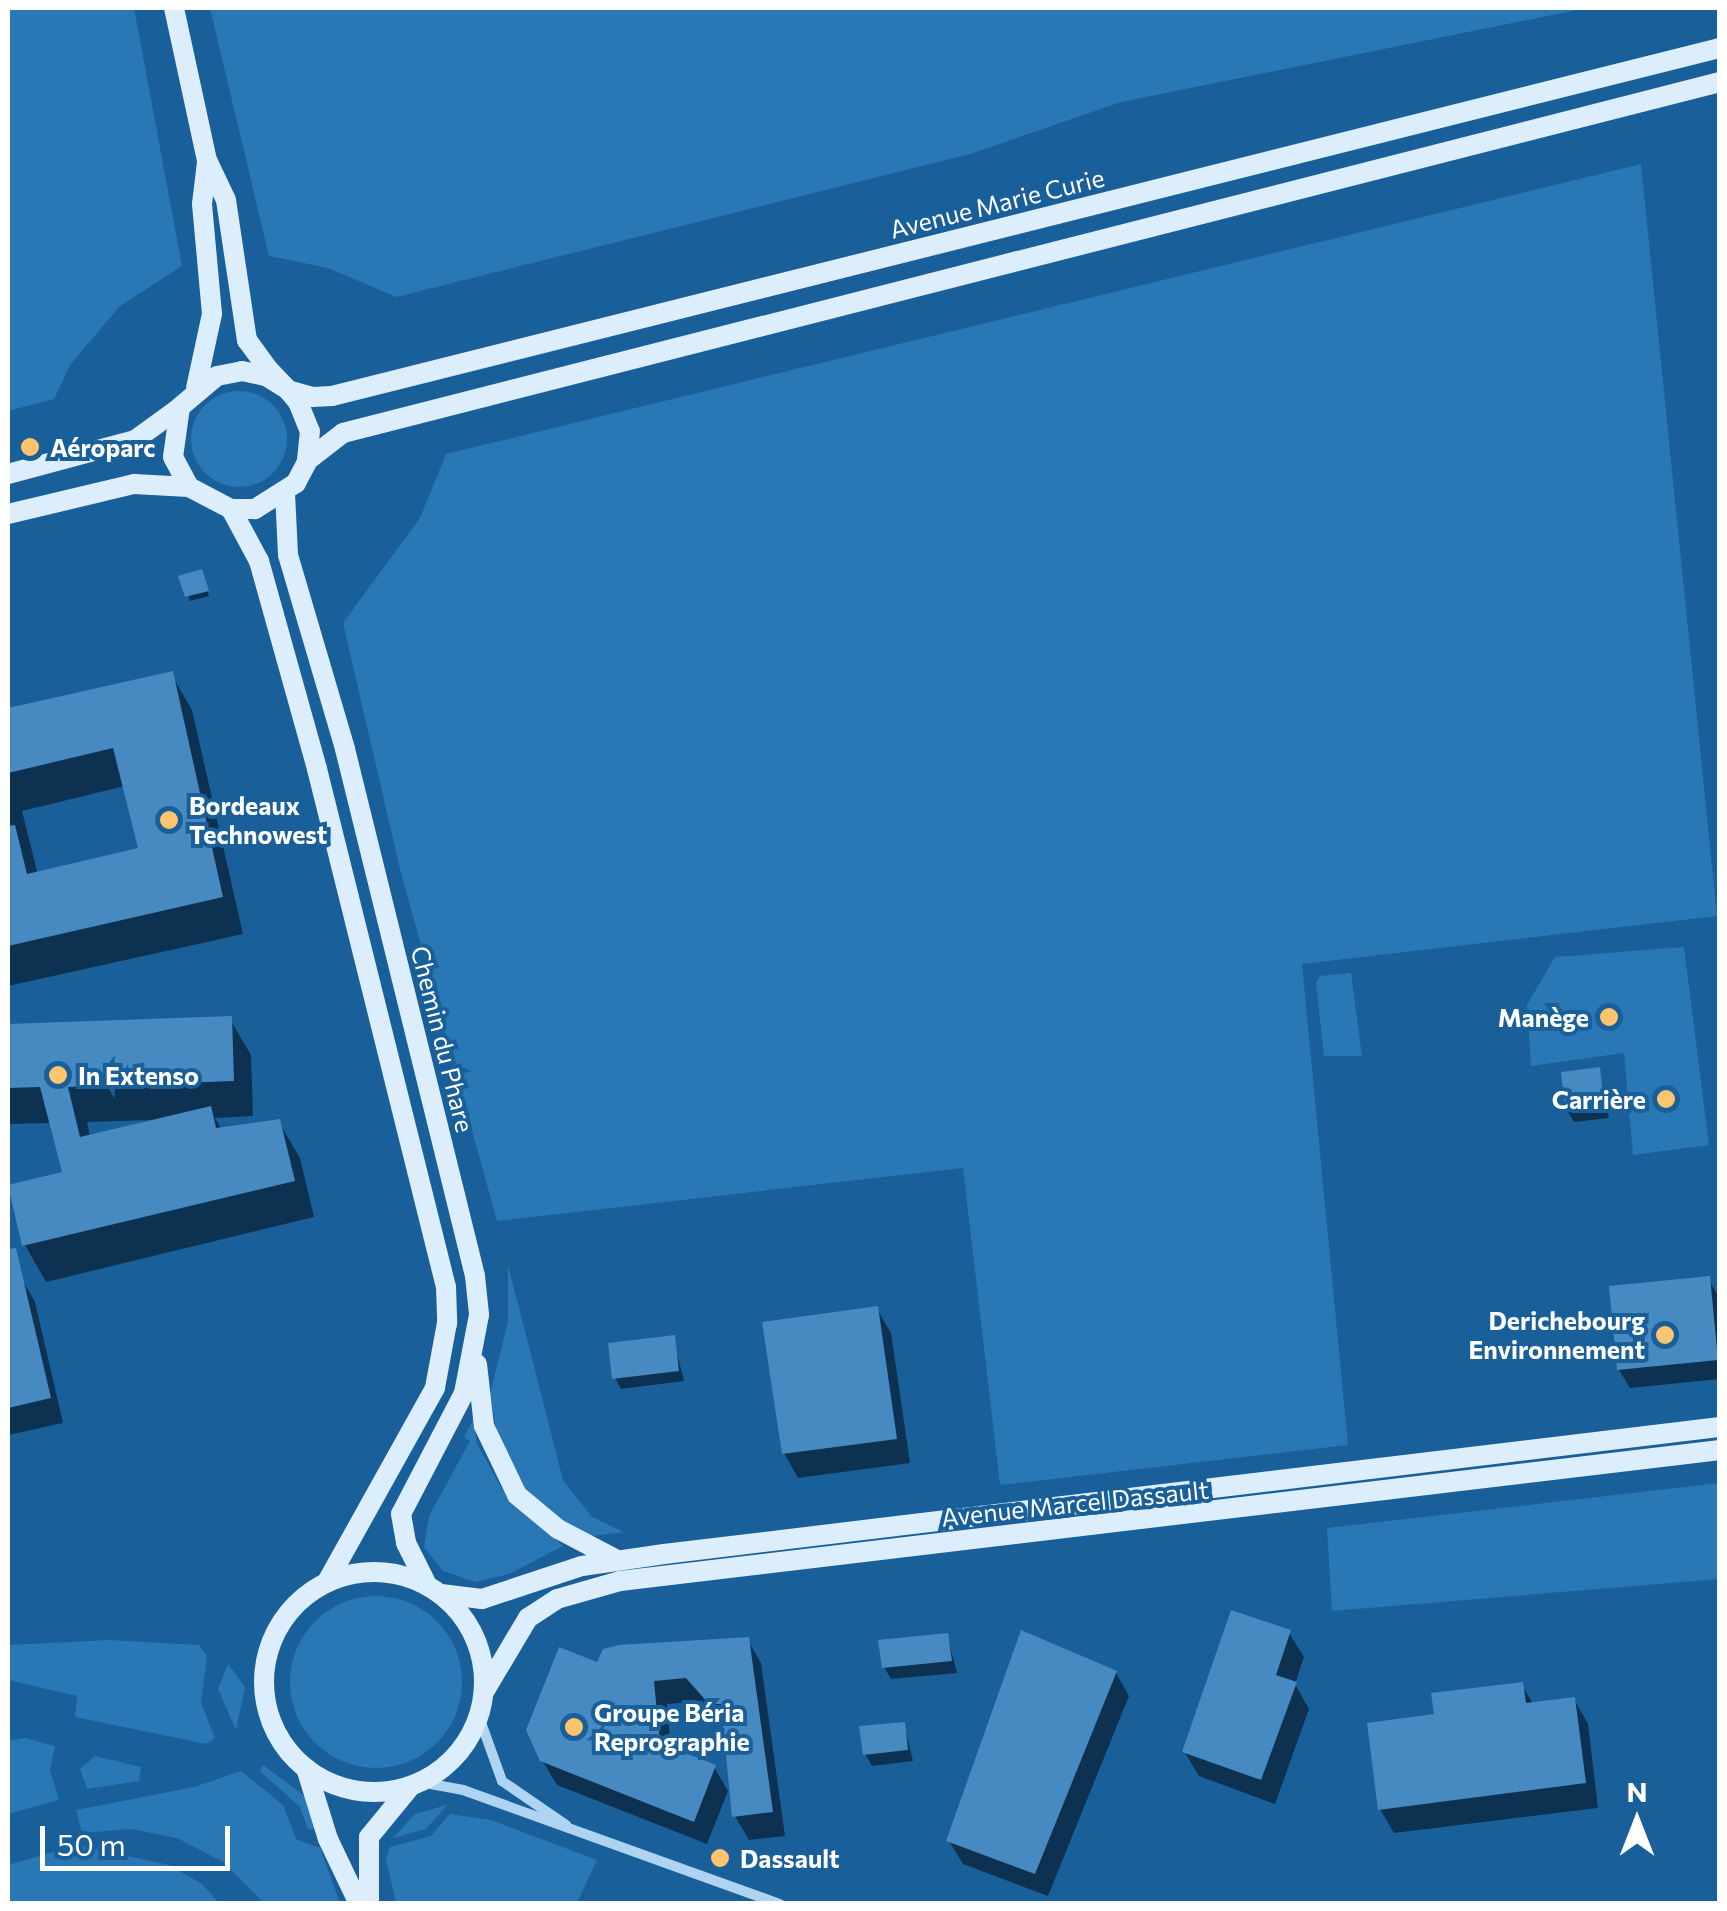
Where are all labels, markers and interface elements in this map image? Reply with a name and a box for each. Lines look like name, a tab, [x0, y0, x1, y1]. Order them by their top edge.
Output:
street label: Avenue Marie Curie	[887, 162, 1107, 244]
place label: Aéroparc	[50, 432, 155, 462]
marker: Aéroparc	[19, 436, 41, 458]
place label: Bordeaux Technowest	[189, 791, 327, 850]
marker: Bordeaux Technowest	[158, 809, 180, 831]
street label: Chemin du Phare	[405, 943, 481, 1135]
place label: Manège	[1498, 1002, 1589, 1032]
marker: Manège	[1598, 1006, 1620, 1028]
place label: In Extenso	[78, 1060, 199, 1090]
marker: In Extenso	[47, 1064, 69, 1086]
place label: Carrière	[1552, 1084, 1646, 1114]
marker: Carrière	[1655, 1088, 1677, 1110]
place label: Derichebourg Environnement	[1468, 1306, 1645, 1365]
marker: Derichebourg Environnement	[1654, 1324, 1676, 1346]
street label: Avenue Marcel Dassault	[940, 1474, 1210, 1532]
place label: Groupe Béria Reprographie	[594, 1698, 750, 1757]
marker: Groupe Béria Reprographie	[563, 1716, 585, 1738]
north arrow	[1587, 1771, 1687, 1871]
text: N	[1627, 1774, 1648, 1808]
scale bar	[45, 1806, 235, 1868]
text: 50 m	[57, 1825, 126, 1862]
place label: Dassault	[740, 1843, 840, 1873]
marker: Dassault	[709, 1847, 731, 1869]

